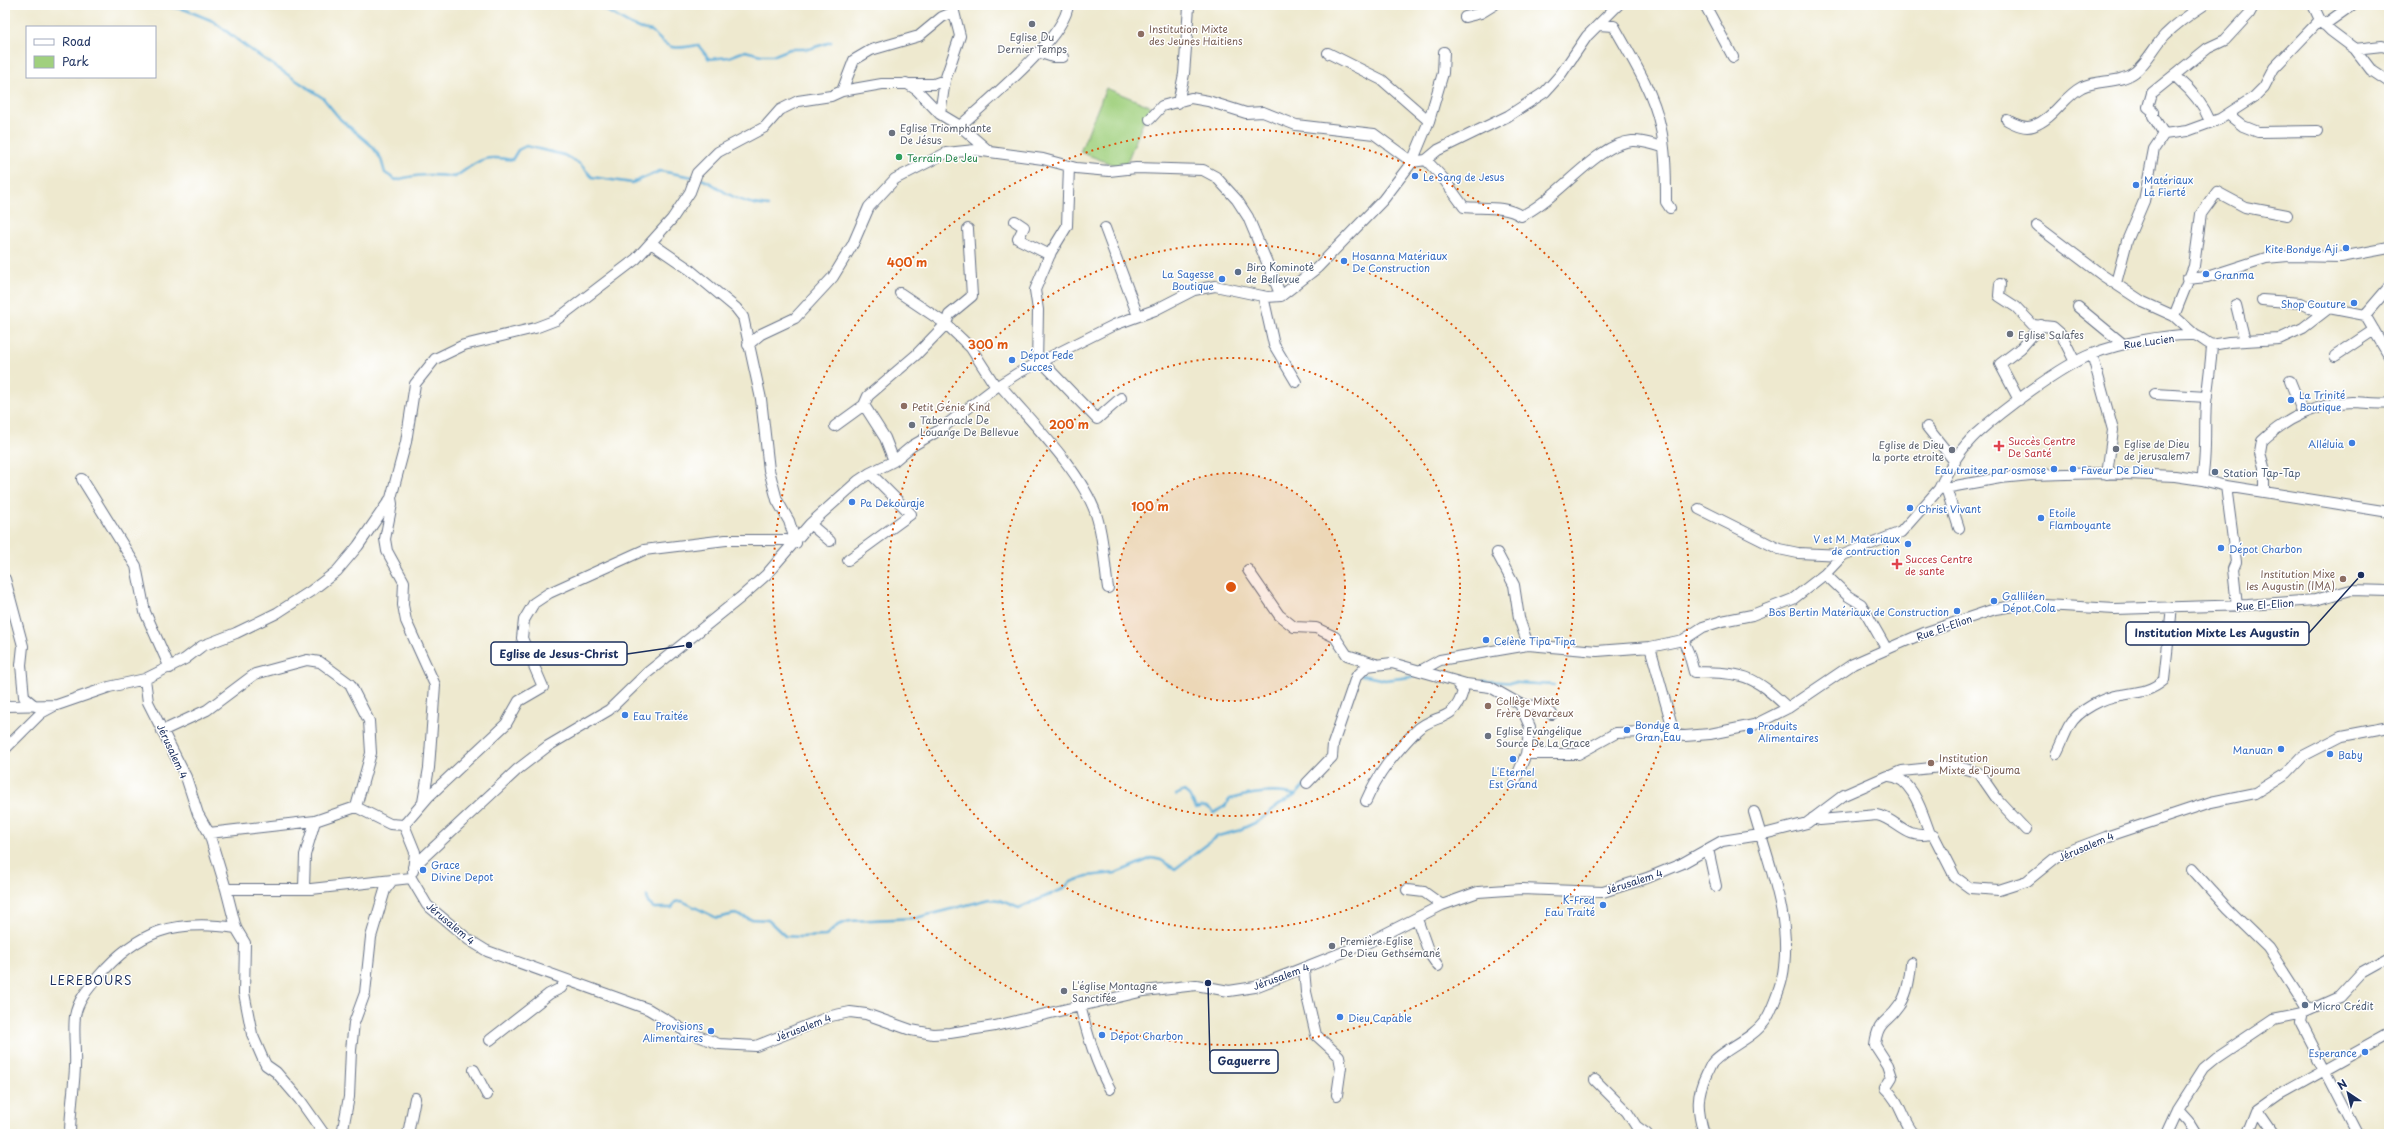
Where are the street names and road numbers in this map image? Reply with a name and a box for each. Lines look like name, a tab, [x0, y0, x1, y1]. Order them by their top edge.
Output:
street label: Rue Lucien	[2123, 330, 2175, 352]
street label: Rue El-Elion	[2235, 594, 2295, 614]
street label: Rue El-Elion	[1914, 610, 1974, 644]
street label: Jérusalem 4	[154, 721, 192, 781]
street label: Jérusalem 4	[2056, 827, 2116, 864]
street label: Jérusalem 4	[1604, 865, 1665, 897]
street label: Jérusalem 4	[424, 898, 479, 948]
street label: Jérusalem 4	[1251, 959, 1312, 993]
street label: Jérusalem 4	[773, 1009, 834, 1045]

